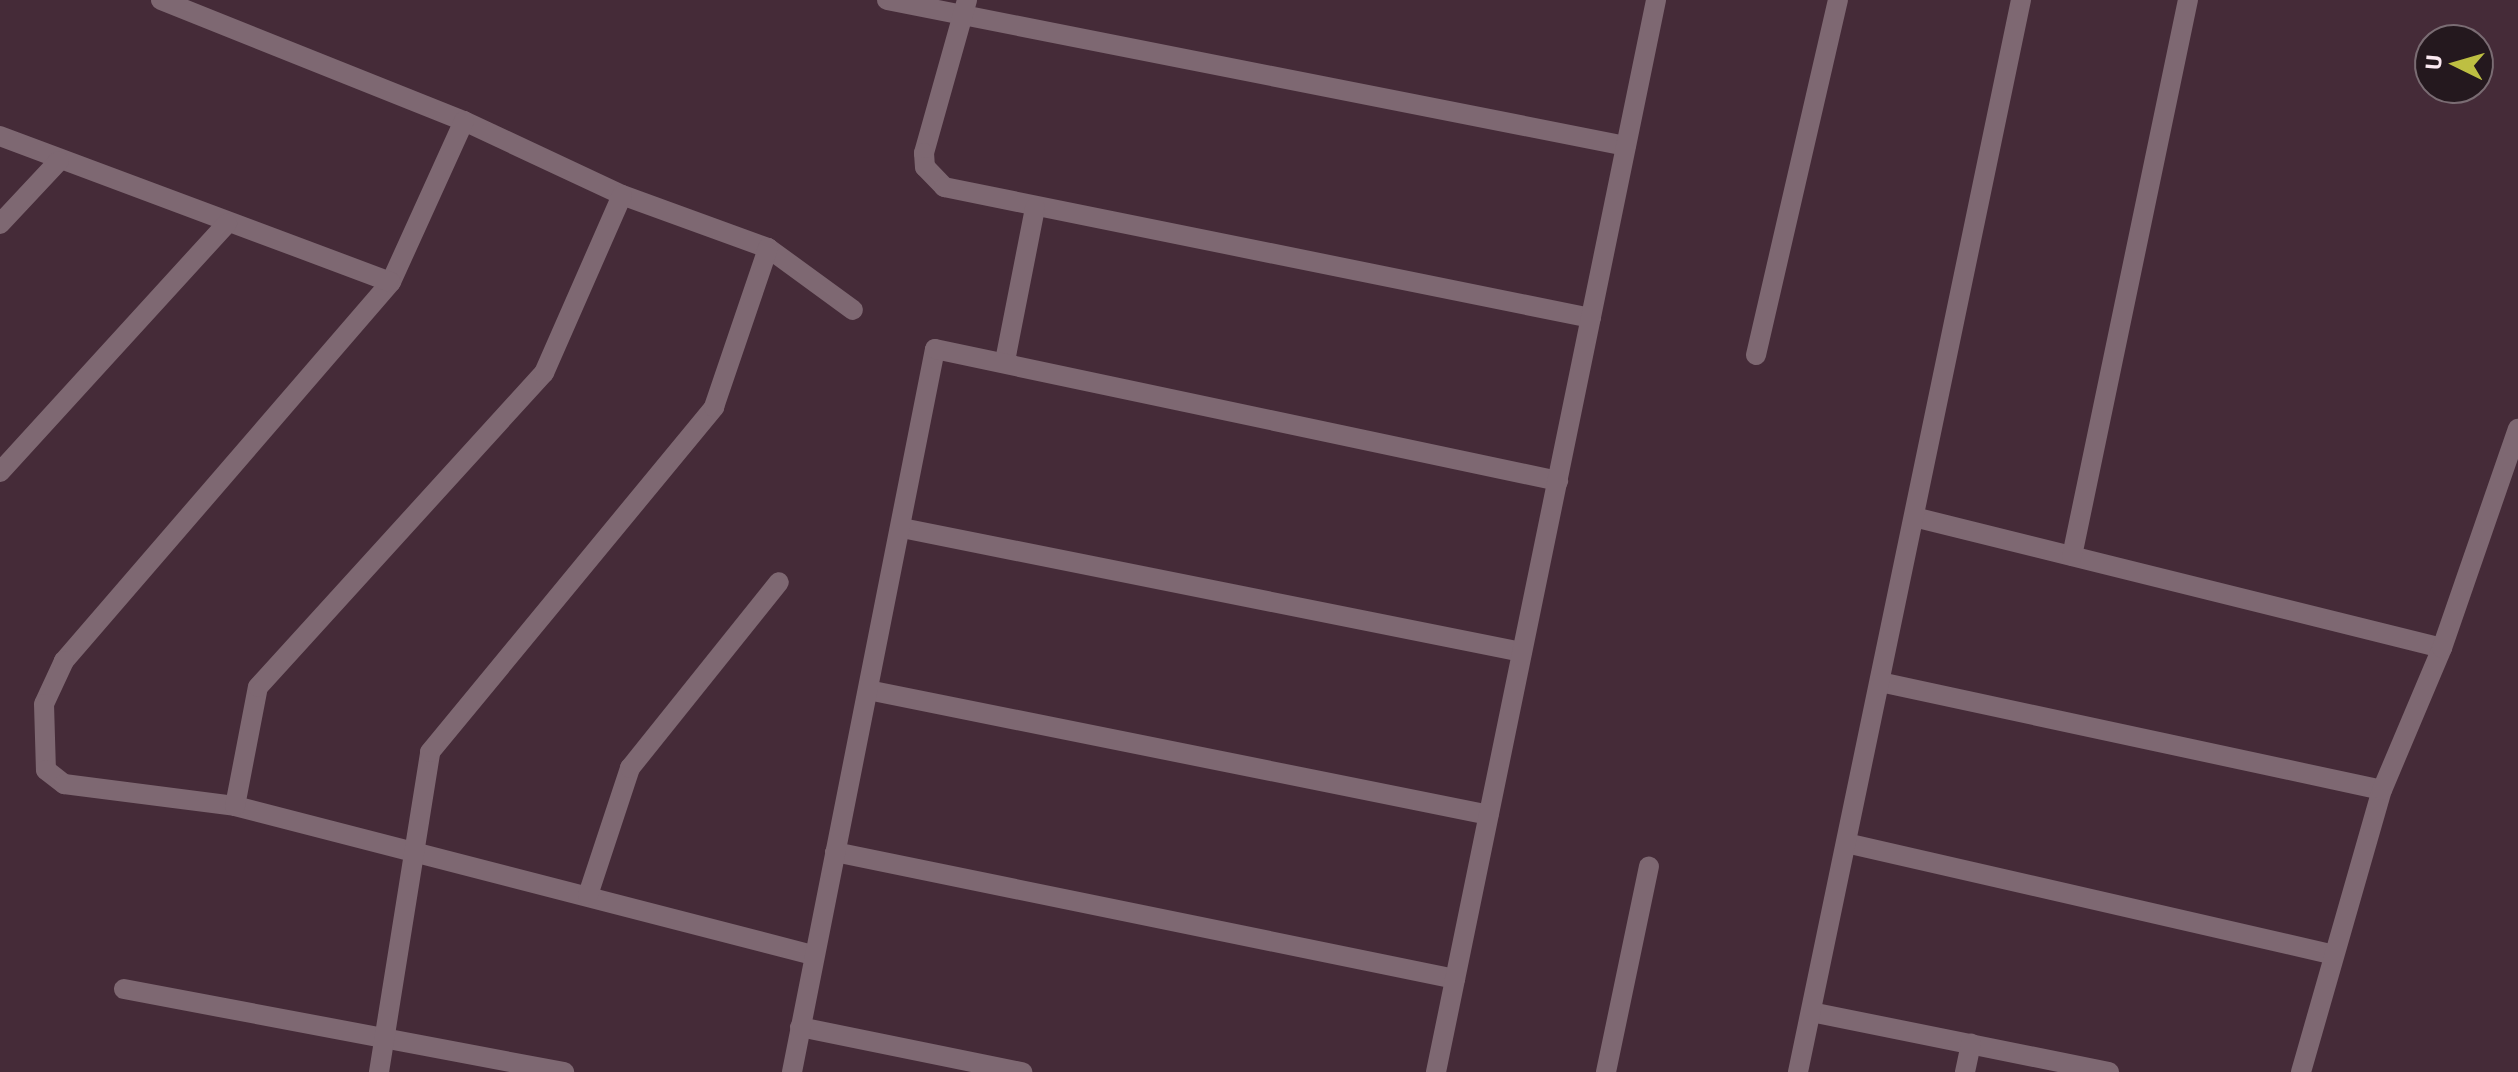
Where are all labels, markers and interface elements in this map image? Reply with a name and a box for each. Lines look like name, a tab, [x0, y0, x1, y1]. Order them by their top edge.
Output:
north arrow	[2414, 24, 2494, 104]
text: U	[2418, 53, 2446, 71]

